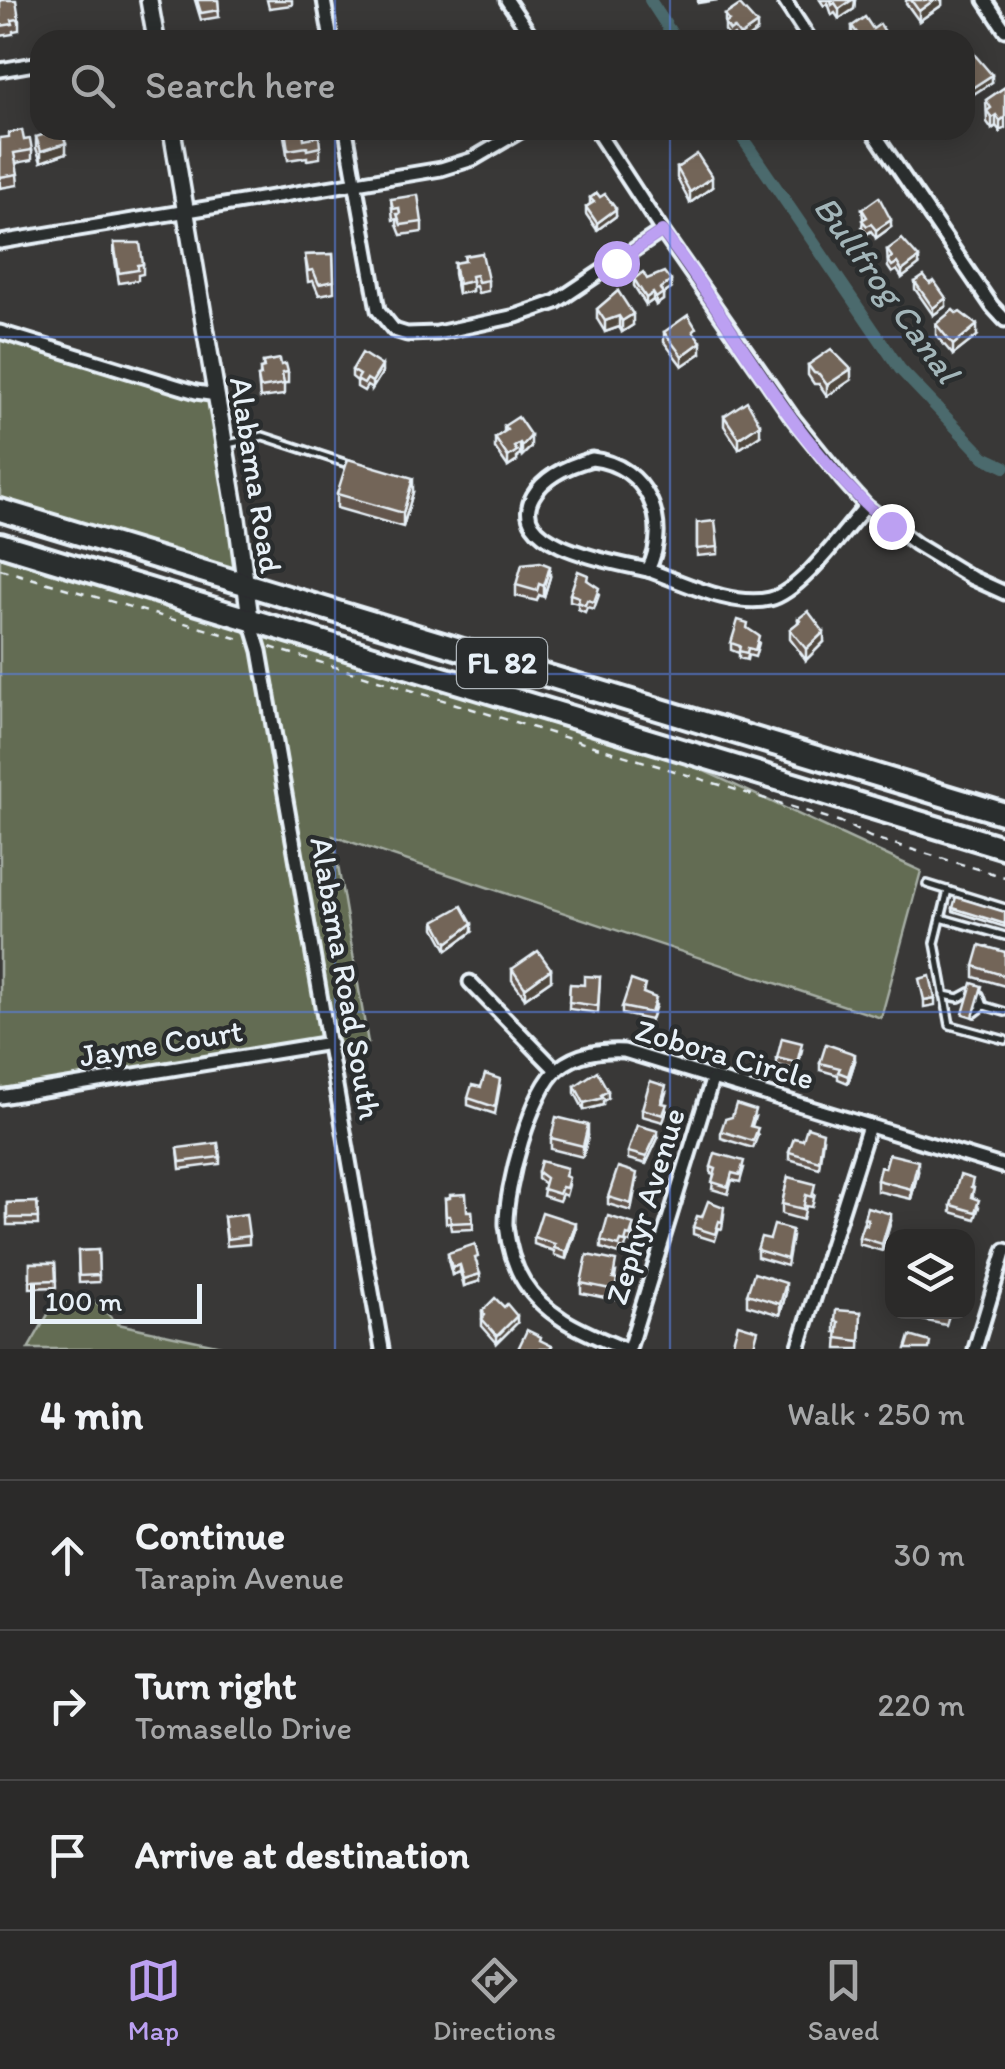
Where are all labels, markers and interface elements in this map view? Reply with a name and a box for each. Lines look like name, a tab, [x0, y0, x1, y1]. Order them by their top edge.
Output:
search box	[30, 30, 975, 140]
icon: search	[65, 58, 120, 113]
text: Search here	[145, 62, 336, 108]
water label: Bullfrog Canal	[805, 187, 970, 392]
route start	[594, 241, 640, 287]
street label: Alabama Road	[222, 374, 290, 576]
route end	[869, 504, 915, 550]
road number: FL 82	[457, 638, 547, 688]
street label: Alabama Road South	[302, 834, 390, 1122]
street label: Zobora Circle	[631, 1010, 819, 1098]
street label: Jayne Court	[77, 1011, 245, 1075]
street label: Zephyr Avenue	[597, 1103, 693, 1309]
map controls	[885, 1229, 975, 1319]
button: layers	[885, 1229, 975, 1319]
scale bar	[30, 1279, 202, 1324]
text: 100 m	[45, 1284, 122, 1318]
text: 4 min	[40, 1389, 143, 1440]
text: Walk · 250 m	[787, 1395, 965, 1433]
text: Continue	[135, 1513, 285, 1559]
icon: ahead	[40, 1528, 95, 1583]
text: 30 m	[894, 1536, 965, 1574]
text: Tarapin Avenue	[135, 1559, 344, 1597]
text: Turn right	[135, 1663, 297, 1709]
icon: right	[40, 1678, 95, 1733]
text: 220 m	[878, 1686, 965, 1724]
text: Tomasello Drive	[135, 1709, 352, 1747]
icon: arrive	[40, 1828, 95, 1883]
text: Arrive at destination	[135, 1832, 470, 1878]
tab: Map	[126, 1953, 181, 2047]
tab: Directions	[433, 1953, 556, 2047]
tab: Saved	[808, 1953, 879, 2047]

